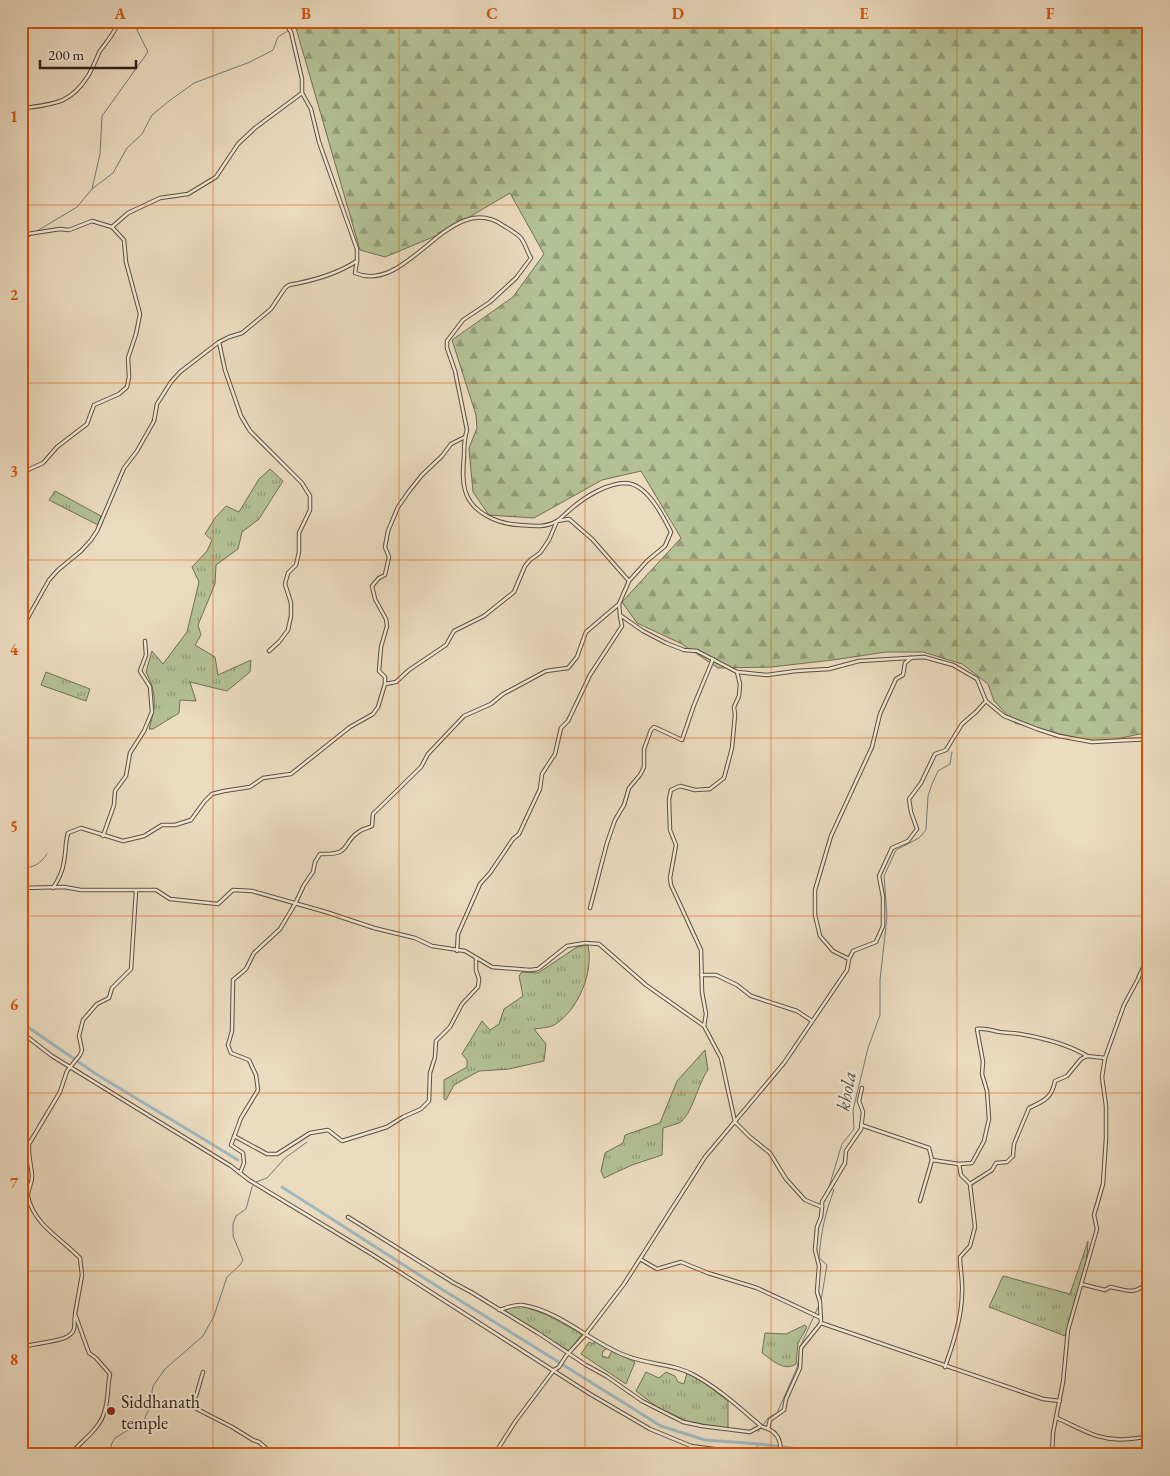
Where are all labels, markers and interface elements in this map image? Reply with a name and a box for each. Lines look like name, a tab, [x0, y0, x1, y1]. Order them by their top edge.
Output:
text: A	[113, 3, 126, 24]
text: B	[301, 3, 311, 24]
text: C	[486, 3, 498, 24]
text: D	[672, 3, 684, 24]
text: E	[859, 3, 869, 24]
text: F	[1046, 3, 1055, 24]
scale bar	[40, 38, 136, 70]
text: 200 m	[48, 45, 85, 64]
text: 1	[10, 106, 18, 127]
text: 2	[10, 284, 19, 305]
text: 3	[10, 461, 18, 482]
text: 4	[10, 639, 19, 660]
text: 5	[10, 816, 18, 837]
text: 6	[10, 994, 19, 1015]
water label: khola	[830, 1069, 862, 1113]
text: 7	[10, 1172, 19, 1193]
text: 8	[10, 1349, 18, 1370]
place label: Siddhanath temple	[121, 1390, 200, 1434]
marker: Siddhanath temple	[105, 1405, 117, 1417]

